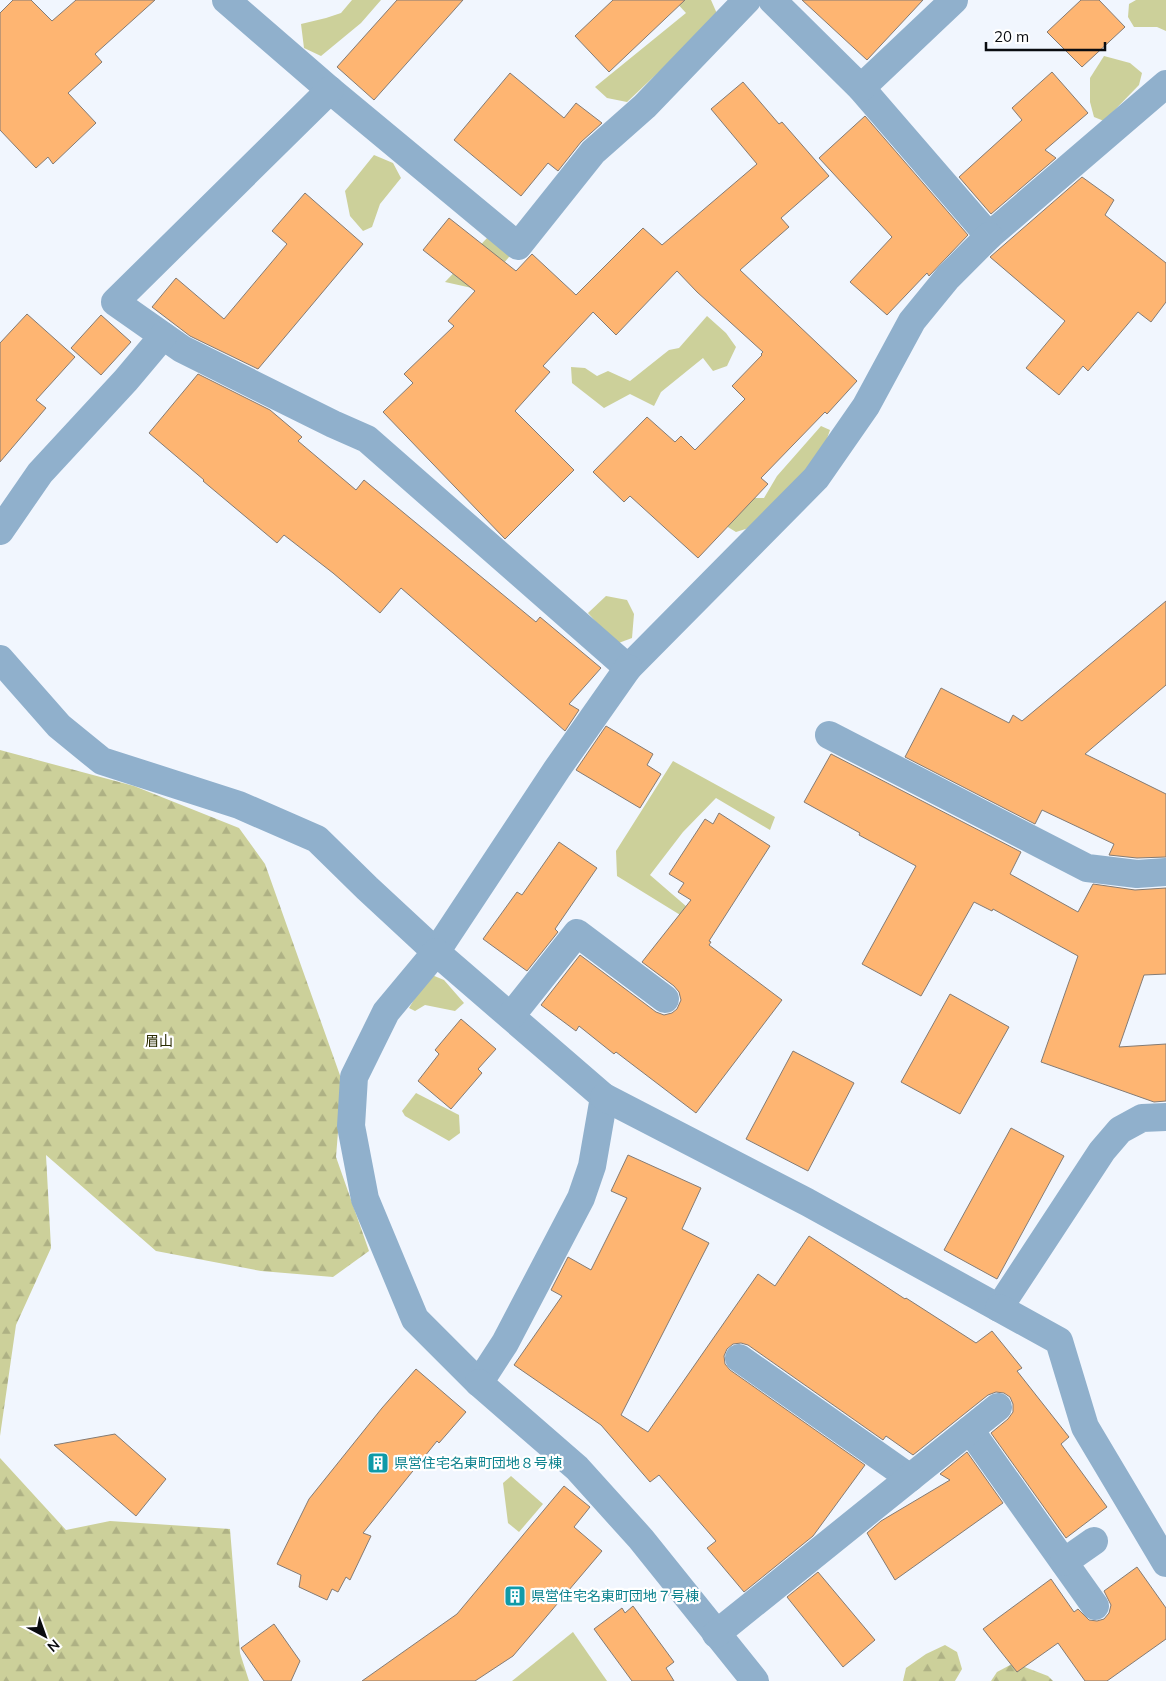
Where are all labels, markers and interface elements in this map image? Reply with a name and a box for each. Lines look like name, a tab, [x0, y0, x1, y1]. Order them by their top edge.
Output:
scale bar	[986, 20, 1105, 52]
text: 20 m	[994, 27, 1029, 46]
park label: 眉山	[145, 1032, 173, 1050]
building icon: 県営住宅名東町団地８号棟	[366, 1451, 390, 1475]
place label: 県営住宅名東町団地８号棟	[394, 1454, 562, 1472]
building icon: 県営住宅名東町団地７号棟	[503, 1584, 527, 1608]
place label: 県営住宅名東町団地７号棟	[531, 1587, 699, 1605]
north arrow	[20, 1611, 70, 1661]
text: N	[44, 1636, 63, 1656]

